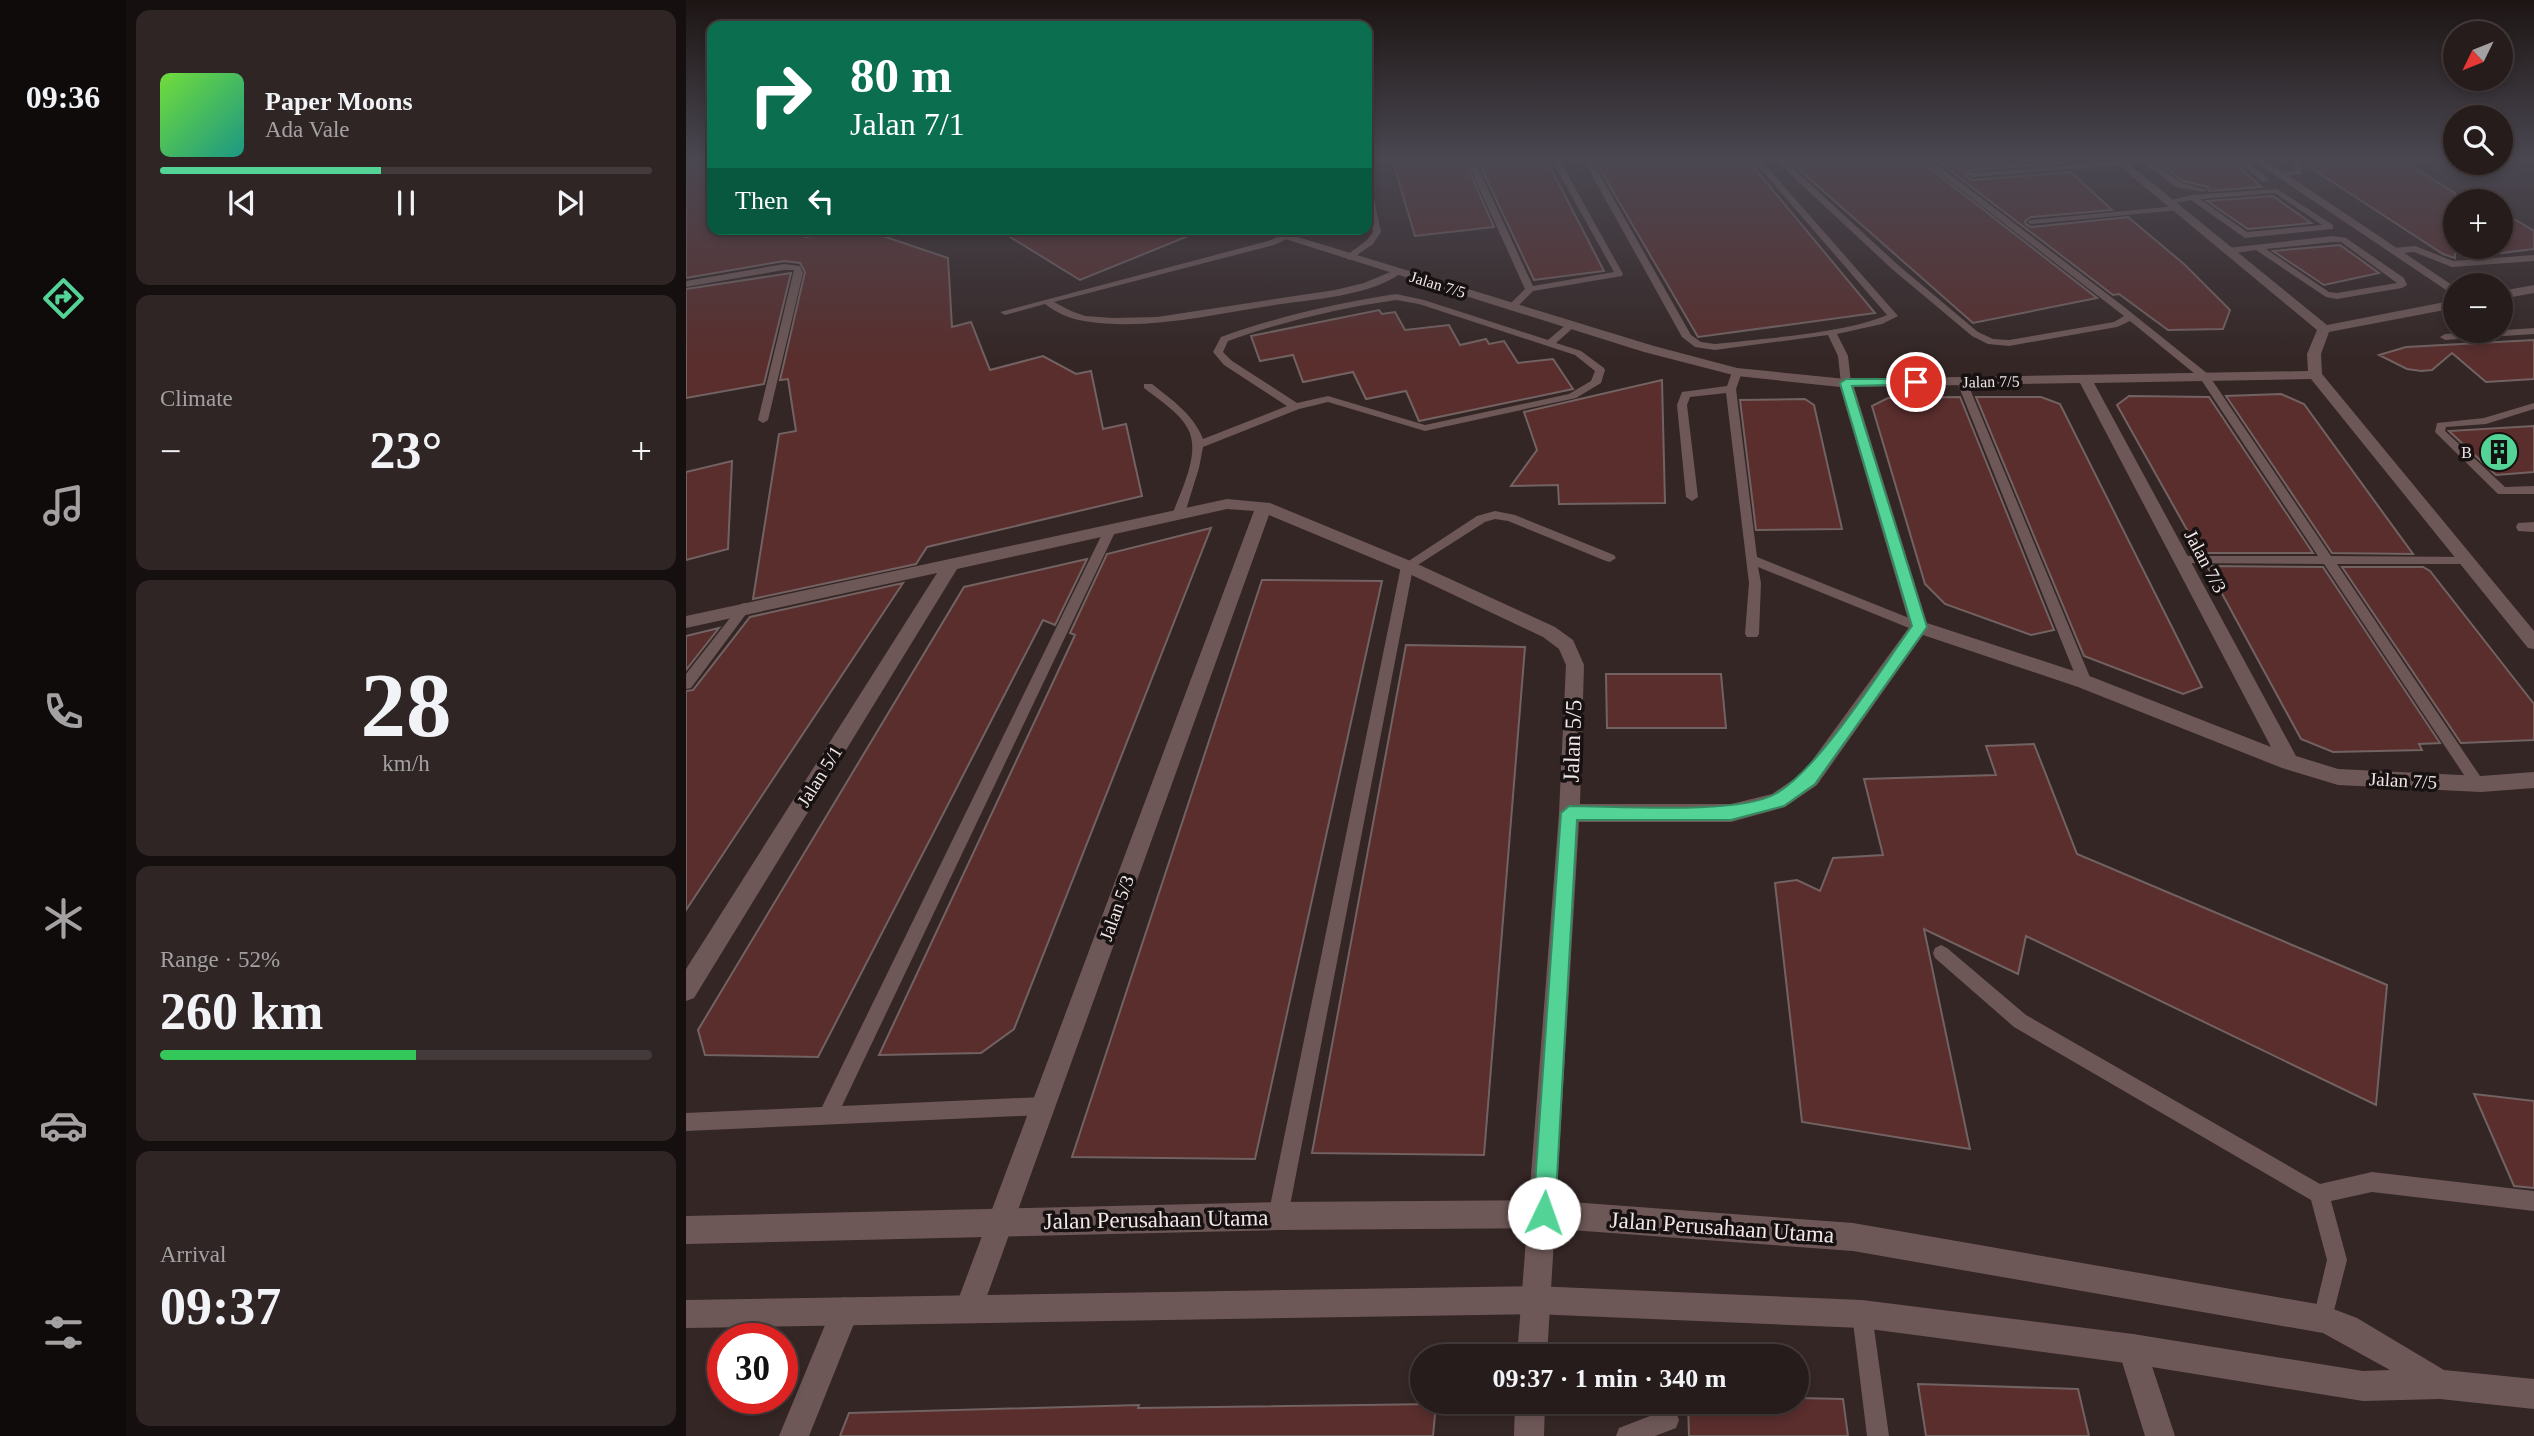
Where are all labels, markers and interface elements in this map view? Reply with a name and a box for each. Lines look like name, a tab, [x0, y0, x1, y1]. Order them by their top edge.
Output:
north arrow	[2443, 21, 2513, 91]
map controls	[2443, 21, 2513, 343]
text: 80 m	[850, 48, 952, 103]
icon: right	[735, 49, 826, 140]
text: 09:36	[26, 79, 100, 115]
text: Paper Moons	[265, 87, 413, 116]
button: search	[2443, 105, 2513, 175]
text: Jalan 7/1	[850, 106, 965, 142]
text: Ada Vale	[265, 117, 350, 142]
icon: left	[802, 182, 840, 220]
icon: previous	[223, 184, 261, 222]
icon: pause	[387, 184, 425, 222]
icon: next	[551, 184, 589, 222]
text: Then	[735, 186, 788, 215]
button: +	[2443, 189, 2513, 259]
street label: Jalan 7/5	[1408, 268, 1468, 301]
button: −	[2443, 273, 2513, 343]
icon: directions	[39, 274, 88, 323]
pin	[1886, 352, 1946, 412]
icon: arrive	[1897, 363, 1935, 401]
street label: Jalan 7/5	[1962, 373, 2020, 390]
text: Climate	[160, 386, 233, 411]
text: 23°	[370, 422, 442, 479]
text: −	[160, 430, 181, 472]
text: +	[631, 430, 652, 472]
building icon: B	[2478, 431, 2520, 473]
place label: B	[2461, 444, 2472, 461]
icon: music	[39, 481, 88, 530]
street label: Jalan 7/3	[2180, 526, 2231, 596]
text: 28	[361, 655, 452, 756]
icon: phone	[39, 687, 88, 736]
street label: Jalan 5/5	[1559, 699, 1586, 783]
street label: Jalan 5/1	[792, 742, 846, 811]
text: km/h	[382, 751, 430, 776]
street label: Jalan 7/5	[2368, 768, 2438, 793]
street label: Jalan 5/3	[1095, 873, 1138, 944]
icon: climate	[39, 894, 88, 943]
text: Range · 52%	[160, 947, 280, 972]
text: 260 km	[160, 983, 323, 1040]
icon: car	[39, 1101, 88, 1150]
position arrow	[1507, 1176, 1581, 1250]
street label: Jalan Perusahaan Utama	[1043, 1205, 1269, 1234]
street label: Jalan Perusahaan Utama	[1609, 1207, 1835, 1248]
text: Arrival	[160, 1242, 226, 1267]
text: 09:37	[160, 1278, 281, 1335]
icon: filters	[39, 1308, 88, 1357]
speed limit sign: 30	[707, 1323, 798, 1414]
text: 09:37 · 1 min · 340 m	[1493, 1364, 1727, 1393]

